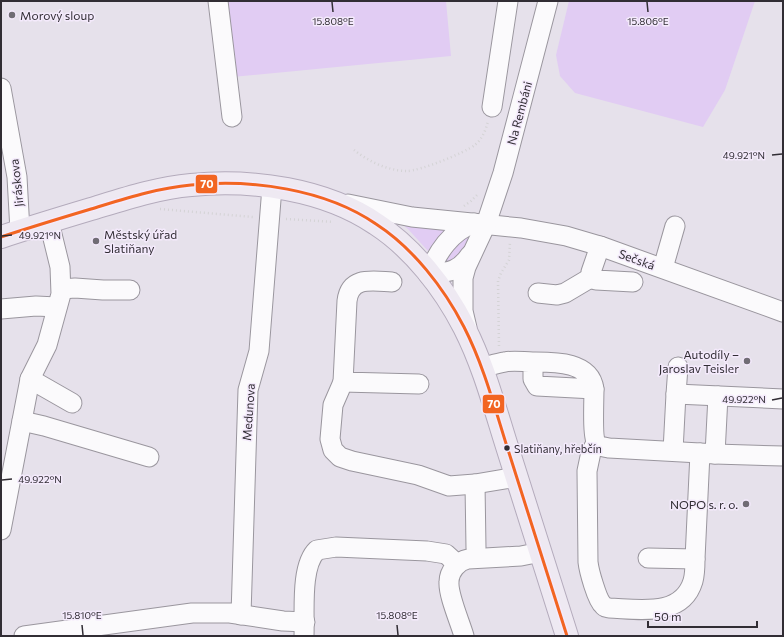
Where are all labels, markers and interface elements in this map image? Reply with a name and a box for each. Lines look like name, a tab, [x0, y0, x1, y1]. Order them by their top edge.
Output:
place label: Morový sloup	[20, 8, 94, 22]
marker: Morový sloup	[7, 10, 17, 20]
text: 15.808°E	[312, 15, 354, 27]
text: 15.806°E	[627, 15, 669, 27]
street label: Na Rembáni	[504, 80, 534, 146]
text: 49.921°N	[723, 149, 765, 161]
street label: Jiráskova	[7, 158, 26, 208]
line badge: 70	[195, 174, 218, 194]
text: 70	[200, 177, 214, 190]
place label: Městský úřad Slatiňany	[104, 227, 177, 255]
text: 49.921°N	[19, 229, 61, 241]
marker: Městský úřad Slatiňany	[91, 236, 101, 246]
street label: Sečská	[617, 246, 657, 272]
place label: Autodíly – Jaroslav Teisler	[659, 347, 739, 376]
marker: Autodíly – Jaroslav Teisler	[742, 356, 752, 366]
street label: Medunova	[239, 383, 257, 441]
text: 49.922°N	[722, 393, 766, 405]
line badge: 70	[482, 394, 505, 414]
text: 70	[487, 397, 501, 410]
place label: Slatiňany, hřebčín	[514, 442, 602, 455]
marker: Slatiňany, hřebčín	[502, 443, 512, 453]
text: 49.922°N	[18, 473, 62, 485]
place label: NOPO s. r. o.	[670, 497, 738, 511]
marker: NOPO s. r. o.	[741, 499, 751, 509]
scale bar	[648, 603, 757, 629]
text: 15.810°E	[62, 609, 102, 621]
text: 15.808°E	[376, 609, 418, 621]
text: 50 m	[654, 609, 682, 623]

